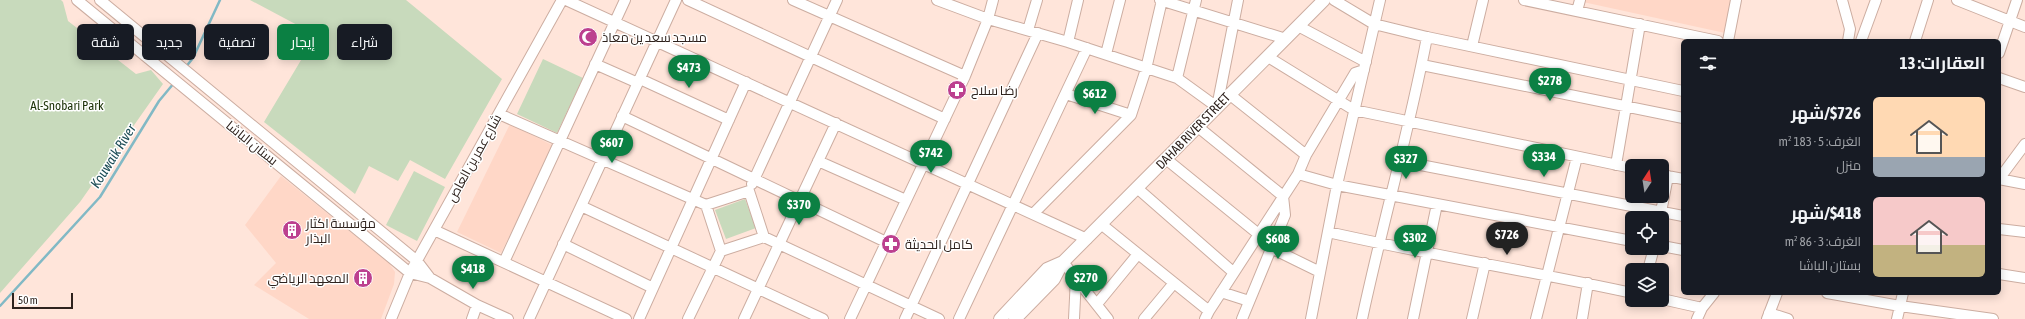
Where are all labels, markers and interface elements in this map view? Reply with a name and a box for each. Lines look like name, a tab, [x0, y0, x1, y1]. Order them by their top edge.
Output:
chip: شقة	[77, 24, 134, 60]
chip: جديد	[142, 24, 196, 60]
chip: تصفية	[204, 24, 269, 60]
chip: إيجار	[277, 24, 329, 60]
chip: شراء	[337, 24, 392, 60]
mosque icon: مسجد سعد ين معاذ	[577, 26, 599, 48]
place label: مسجد سعد ين معاذ	[602, 30, 707, 45]
icon: filters	[1697, 52, 1719, 74]
text: العقارات: 13	[1900, 53, 1985, 73]
pin: $473	[665, 55, 713, 89]
text: $473	[677, 60, 701, 75]
pin: $278	[1526, 68, 1574, 102]
text: $278	[1538, 73, 1562, 88]
pharmacy icon: رضا سلاح	[946, 79, 968, 101]
pin: $612	[1071, 81, 1119, 115]
place label: رضا سلاح	[971, 83, 1018, 99]
text: $612	[1083, 86, 1107, 101]
street label: DAHAB RIVER STREET	[1153, 90, 1233, 172]
park label: Al-Snobari Park	[30, 98, 104, 113]
text: $726/شهر	[1791, 103, 1861, 123]
street label: شارع عمر بن العاص	[444, 111, 505, 205]
icon: home	[1905, 113, 1953, 161]
street label: بستان الباشا	[223, 118, 281, 168]
water label: Kouwaik River	[87, 120, 139, 191]
pin: $607	[588, 130, 636, 164]
text: الغرف: 5 · 183 m²	[1779, 134, 1861, 149]
text: $607	[600, 135, 624, 150]
pin: $742	[907, 140, 955, 174]
pin: $334	[1520, 144, 1568, 178]
text: $742	[919, 145, 943, 160]
pin: $327	[1382, 146, 1430, 180]
text: $334	[1532, 149, 1556, 164]
text: $327	[1394, 151, 1418, 166]
text: منزل	[1836, 158, 1861, 173]
north arrow	[1625, 159, 1669, 203]
map controls	[1625, 159, 1669, 307]
pin: $370	[775, 192, 823, 226]
text: $370	[787, 197, 811, 212]
text: $418/شهر	[1791, 203, 1861, 223]
button: locate	[1625, 211, 1669, 255]
icon: home	[1905, 213, 1953, 261]
place label: مؤسسة اكثار البذار	[305, 216, 376, 246]
building icon: مؤسسة اكثار البذار	[281, 219, 303, 241]
pin: $726	[1483, 222, 1531, 256]
pin: $302	[1391, 225, 1439, 259]
pin: $608	[1254, 226, 1302, 260]
text: $726	[1495, 227, 1519, 242]
text: $302	[1403, 230, 1427, 245]
text: $608	[1266, 231, 1290, 246]
pharmacy icon: كامل الحديثة	[880, 233, 902, 255]
text: الغرف: 3 · 86 m²	[1785, 234, 1861, 249]
place label: كامل الحديثة	[905, 237, 973, 252]
pin: $418	[449, 256, 497, 290]
text: بستان الباشا	[1799, 258, 1861, 273]
text: $418	[461, 261, 485, 276]
button: layers	[1625, 263, 1669, 307]
pin: $270	[1062, 265, 1110, 299]
building icon: المعهد الرياضي	[352, 267, 374, 289]
text: $270	[1074, 270, 1098, 285]
place label: المعهد الرياضي	[268, 271, 349, 289]
scale bar	[12, 291, 73, 310]
text: 50 m	[18, 294, 38, 306]

